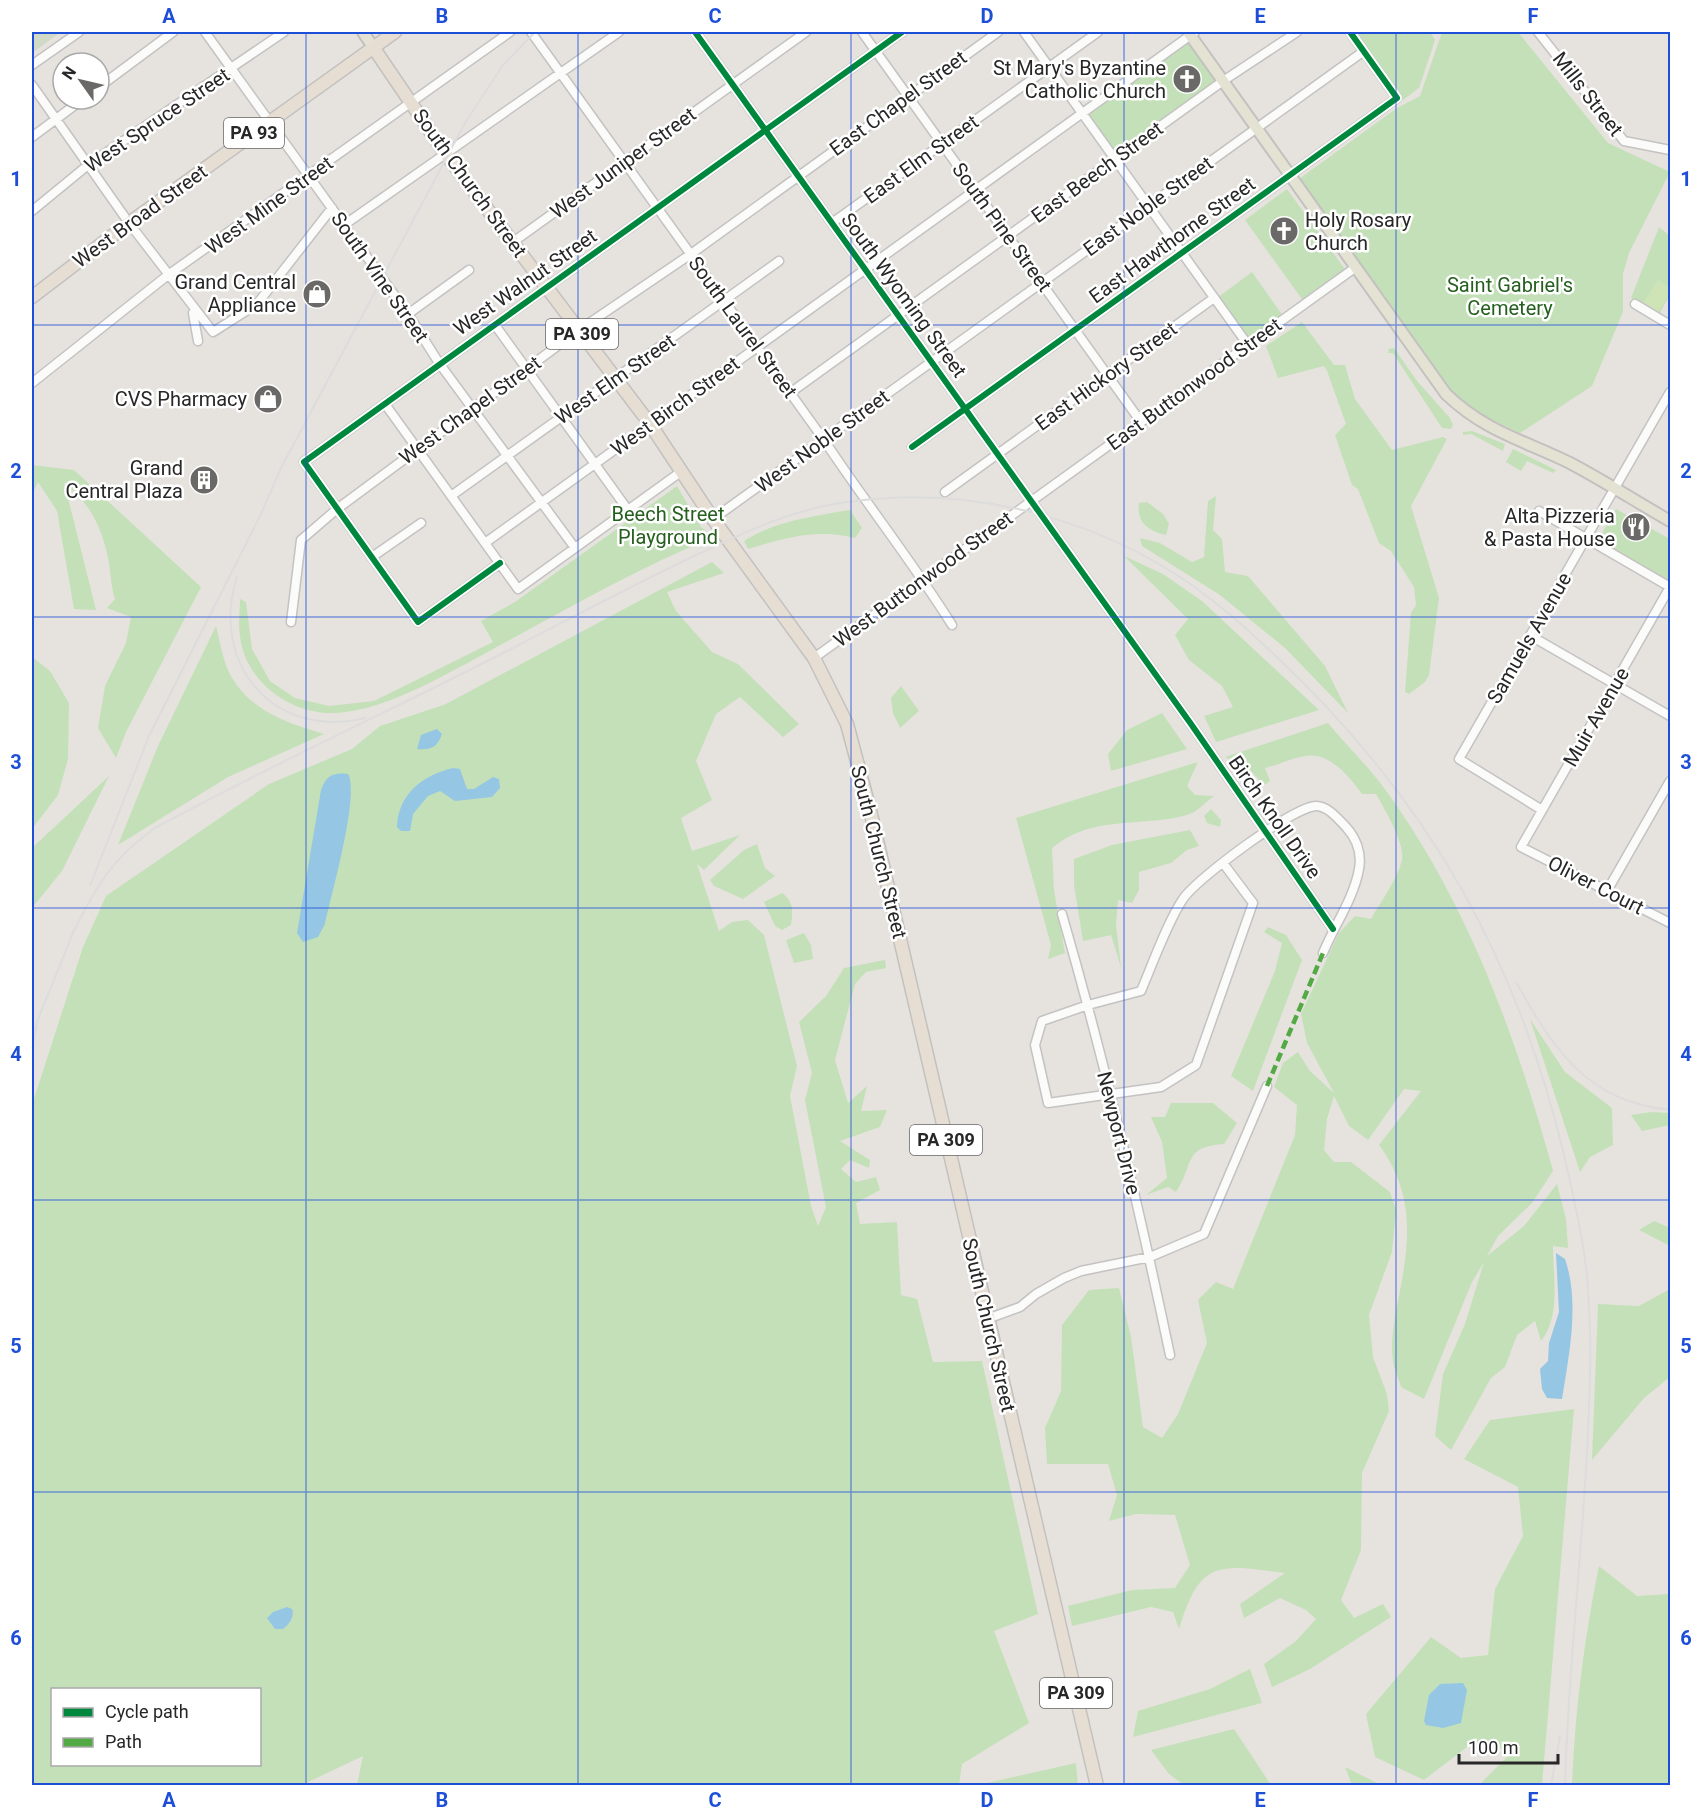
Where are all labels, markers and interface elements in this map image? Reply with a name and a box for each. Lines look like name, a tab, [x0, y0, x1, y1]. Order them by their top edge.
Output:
text: A	[162, 4, 176, 28]
text: B	[436, 4, 448, 28]
text: C	[708, 4, 722, 28]
text: D	[981, 4, 994, 28]
text: E	[1254, 4, 1266, 28]
text: F	[1528, 4, 1539, 28]
street label: East Chapel Street	[825, 45, 971, 161]
street label: Mills Street	[1548, 47, 1628, 141]
north arrow	[51, 51, 111, 111]
place label: St Mary's Byzantine Catholic Church	[993, 56, 1166, 103]
text: N	[58, 63, 80, 83]
street label: West Spruce Street	[80, 63, 234, 177]
church icon: St Mary's Byzantine Catholic Church	[1171, 63, 1203, 95]
street label: West Juniper Street	[545, 102, 701, 224]
street label: South Church Street	[408, 104, 532, 262]
street label: East Elm Street	[859, 109, 983, 209]
street label: East Beech Street	[1026, 116, 1168, 228]
road number: PA 93	[224, 118, 284, 148]
street label: West Mine Street	[201, 151, 337, 259]
street label: East Noble Street	[1079, 151, 1217, 261]
street label: South Pine Street	[947, 158, 1057, 296]
street label: West Broad Street	[68, 159, 212, 273]
text: 1	[10, 167, 22, 191]
text: 1	[1680, 167, 1692, 191]
street label: East Hawthorne Street	[1084, 172, 1260, 308]
street label: South Vine Street	[326, 207, 434, 347]
street label: South Wyoming Street	[836, 208, 972, 382]
place label: Holy Rosary Church	[1305, 208, 1412, 255]
church icon: Holy Rosary Church	[1268, 215, 1300, 247]
street label: West Walnut Street	[449, 224, 601, 340]
street label: South Laurel Street	[684, 251, 802, 403]
place label: Grand Central Appliance	[174, 270, 296, 317]
park label: Saint Gabriel's Cemetery	[1447, 273, 1573, 320]
shop icon: Grand Central Appliance	[301, 278, 333, 310]
street label: East Buttonwood Street	[1102, 313, 1286, 455]
street label: East Hickory Street	[1030, 317, 1182, 435]
road number: PA 309	[546, 319, 618, 349]
street label: West Elm Street	[550, 329, 680, 429]
street label: West Chapel Street	[394, 351, 546, 469]
street label: West Birch Street	[606, 351, 744, 461]
shop icon: CVS Pharmacy	[252, 383, 284, 415]
street label: West Noble Street	[750, 384, 894, 498]
place label: CVS Pharmacy	[115, 387, 248, 411]
place label: Grand Central Plaza	[66, 456, 183, 503]
text: 2	[10, 459, 22, 483]
text: 2	[1680, 459, 1692, 483]
building icon: Grand Central Plaza	[188, 464, 220, 496]
park label: Beech Street Playground	[612, 502, 724, 549]
place label: Alta Pizzeria & Pasta House	[1484, 504, 1615, 551]
street label: West Buttonwood Street	[829, 506, 1017, 652]
restaurant icon: Alta Pizzeria & Pasta House	[1620, 511, 1652, 543]
street label: Samuels Avenue	[1482, 568, 1576, 708]
street label: Muir Avenue	[1558, 663, 1634, 771]
text: 3	[10, 750, 22, 774]
text: 3	[1680, 750, 1692, 774]
street label: Birch Knoll Drive	[1224, 751, 1326, 883]
street label: South Church Street	[846, 763, 912, 941]
street label: Oliver Court	[1544, 851, 1648, 919]
text: 4	[10, 1042, 22, 1066]
text: 4	[1680, 1042, 1692, 1066]
street label: Newport Drive	[1092, 1069, 1146, 1197]
road number: PA 309	[910, 1125, 982, 1155]
street label: South Church Street	[957, 1236, 1021, 1414]
text: 5	[10, 1334, 22, 1358]
text: 5	[1680, 1334, 1692, 1358]
text: 6	[10, 1626, 22, 1650]
text: 6	[1680, 1626, 1692, 1650]
road number: PA 309	[1040, 1678, 1112, 1708]
legend	[51, 1688, 261, 1766]
text: Cycle path	[105, 1701, 189, 1722]
scale bar	[1459, 1727, 1558, 1765]
text: Path	[105, 1731, 142, 1752]
text: 100 m	[1468, 1737, 1519, 1758]
text: A	[162, 1788, 176, 1812]
text: B	[436, 1788, 448, 1812]
text: C	[708, 1788, 722, 1812]
text: D	[981, 1788, 994, 1812]
text: E	[1254, 1788, 1266, 1812]
text: F	[1528, 1788, 1539, 1812]

